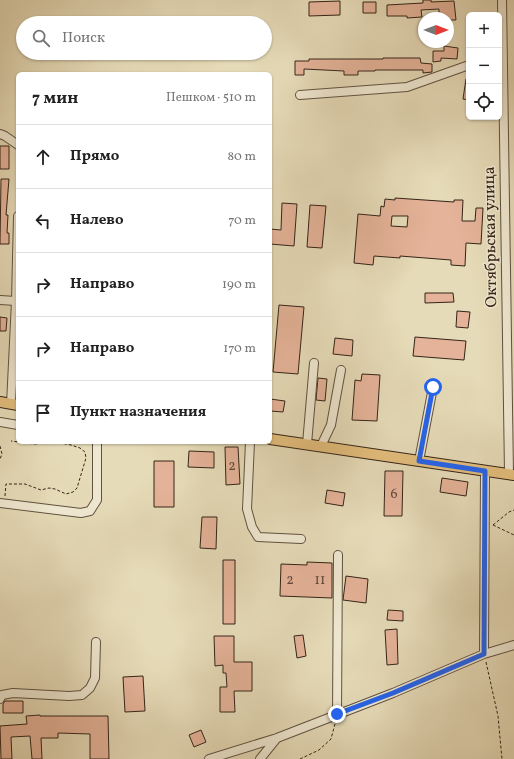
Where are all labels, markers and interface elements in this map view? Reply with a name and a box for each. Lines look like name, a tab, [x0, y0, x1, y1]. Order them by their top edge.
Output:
north arrow	[418, 12, 454, 48]
map controls	[466, 12, 502, 120]
button: +	[466, 12, 502, 48]
search box	[16, 16, 272, 60]
icon: search	[30, 27, 52, 49]
text: Поиск	[62, 28, 105, 49]
button: −	[466, 48, 502, 84]
button: locate	[466, 84, 502, 120]
text: 7 мин	[32, 87, 78, 110]
text: Пешком · 510 m	[166, 89, 256, 107]
icon: ahead	[32, 146, 54, 168]
text: Прямо	[70, 146, 119, 167]
text: 80 m	[227, 148, 256, 166]
street label: Октябрьская улица	[479, 166, 503, 308]
icon: left	[32, 210, 54, 232]
text: Налево	[70, 210, 124, 231]
text: 70 m	[228, 212, 256, 230]
icon: right	[32, 274, 54, 296]
text: Направо	[70, 274, 134, 295]
text: 190 m	[222, 276, 256, 294]
icon: right	[32, 338, 54, 360]
text: Направо	[70, 338, 134, 359]
text: 170 m	[223, 340, 256, 358]
route start	[424, 378, 442, 396]
icon: arrive	[32, 402, 54, 424]
text: Пункт назначения	[70, 402, 206, 423]
house number: 2	[228, 457, 236, 476]
house number: 6	[390, 485, 398, 504]
house number: 2	[286, 571, 294, 590]
house number: 11	[315, 571, 325, 590]
route end	[328, 705, 346, 723]

